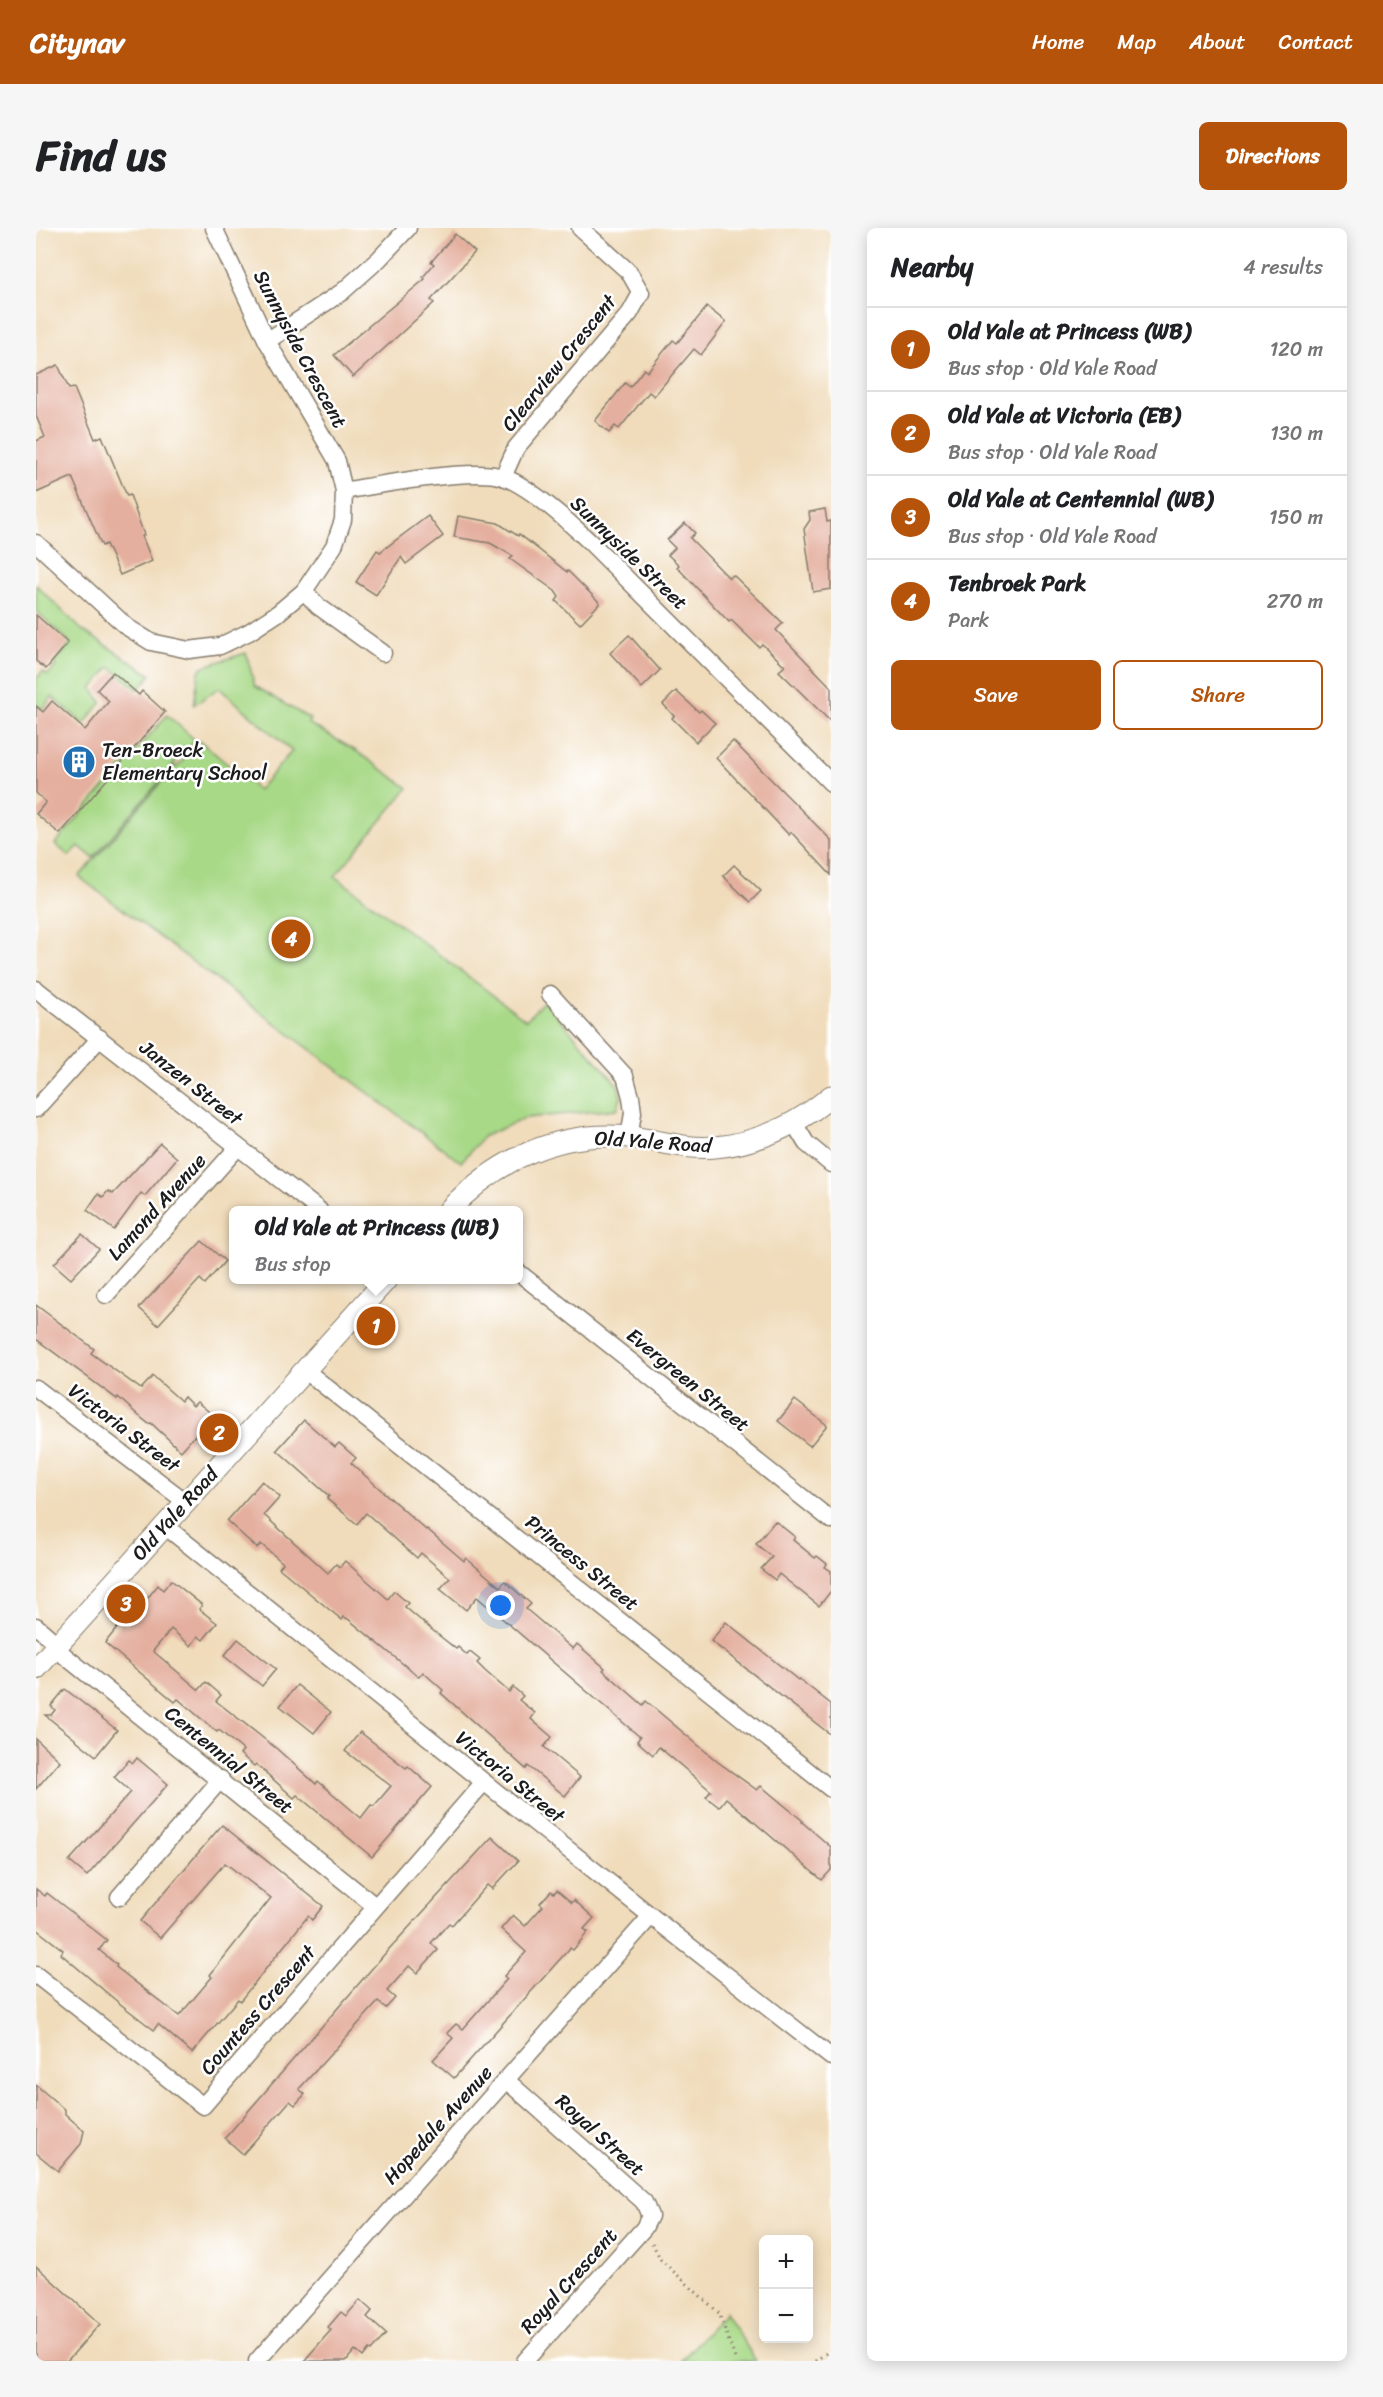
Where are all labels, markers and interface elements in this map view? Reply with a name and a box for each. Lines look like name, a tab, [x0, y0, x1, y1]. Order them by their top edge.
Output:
text: Citynav	[30, 18, 124, 67]
text: Home	[1032, 23, 1084, 61]
text: Map	[1117, 23, 1156, 61]
text: About	[1189, 23, 1246, 61]
text: Contact	[1279, 23, 1353, 61]
text: Find us	[36, 119, 166, 193]
button: Directions	[1199, 122, 1347, 190]
text: Nearby	[891, 244, 973, 290]
text: 4 results	[1243, 250, 1323, 285]
street label: Sunnyside Crescent	[243, 263, 357, 435]
street label: Clearview Crescent	[492, 286, 626, 439]
text: Old Yale at Princess (WB)	[948, 312, 1191, 351]
text: 1	[906, 332, 915, 367]
text: 120 m	[1270, 332, 1323, 367]
text: Bus stop · Old Yale Road	[948, 351, 1157, 386]
text: Old Yale at Victoria (EB)	[948, 396, 1180, 435]
text: 2	[905, 416, 916, 451]
text: 130 m	[1270, 416, 1323, 451]
text: Bus stop · Old Yale Road	[948, 435, 1157, 470]
text: Old Yale at Centennial (WB)	[948, 480, 1213, 519]
street label: Sunnyside Street	[562, 487, 696, 619]
text: 3	[905, 500, 916, 535]
text: 150 m	[1269, 500, 1323, 535]
text: Bus stop · Old Yale Road	[948, 519, 1157, 554]
text: Tenbroek Park	[948, 564, 1086, 603]
text: 4	[904, 584, 917, 619]
text: 270 m	[1267, 584, 1323, 619]
text: Park	[948, 603, 989, 638]
button: Save	[891, 660, 1101, 730]
button: Share	[1113, 660, 1323, 730]
place label: Ten-Broeck Elementary School	[102, 733, 267, 791]
building icon: Ten-Broeck Elementary School	[61, 744, 97, 780]
pin: 4	[272, 916, 310, 962]
street label: Janzen Street	[131, 1031, 251, 1135]
street label: Old Yale Road	[593, 1120, 714, 1164]
street label: Lamond Avenue	[99, 1145, 215, 1269]
popup	[229, 1206, 523, 1284]
text: Old Yale at Princess (WB)	[255, 1208, 497, 1247]
text: Bus stop	[255, 1247, 330, 1282]
pin: 1	[356, 1304, 396, 1348]
street label: Evergreen Street	[618, 1319, 758, 1441]
street label: Victoria Street	[60, 1374, 188, 1482]
pin: 2	[200, 1410, 238, 1456]
street label: Old Yale Road	[123, 1458, 228, 1569]
street label: Princess Street	[517, 1506, 647, 1620]
pin: 3	[106, 1582, 146, 1626]
your location	[486, 1591, 515, 1620]
street label: Centennial Street	[157, 1697, 302, 1824]
street label: Victoria Street	[447, 1722, 573, 1833]
street label: Countess Crescent	[191, 1936, 325, 2083]
street label: Hopedale Avenue	[374, 2057, 502, 2193]
street label: Royal Street	[547, 2085, 653, 2185]
street label: Royal Crescent	[511, 2220, 627, 2342]
map controls	[759, 2235, 813, 2343]
button: +	[759, 2235, 813, 2289]
button: −	[759, 2289, 813, 2343]

